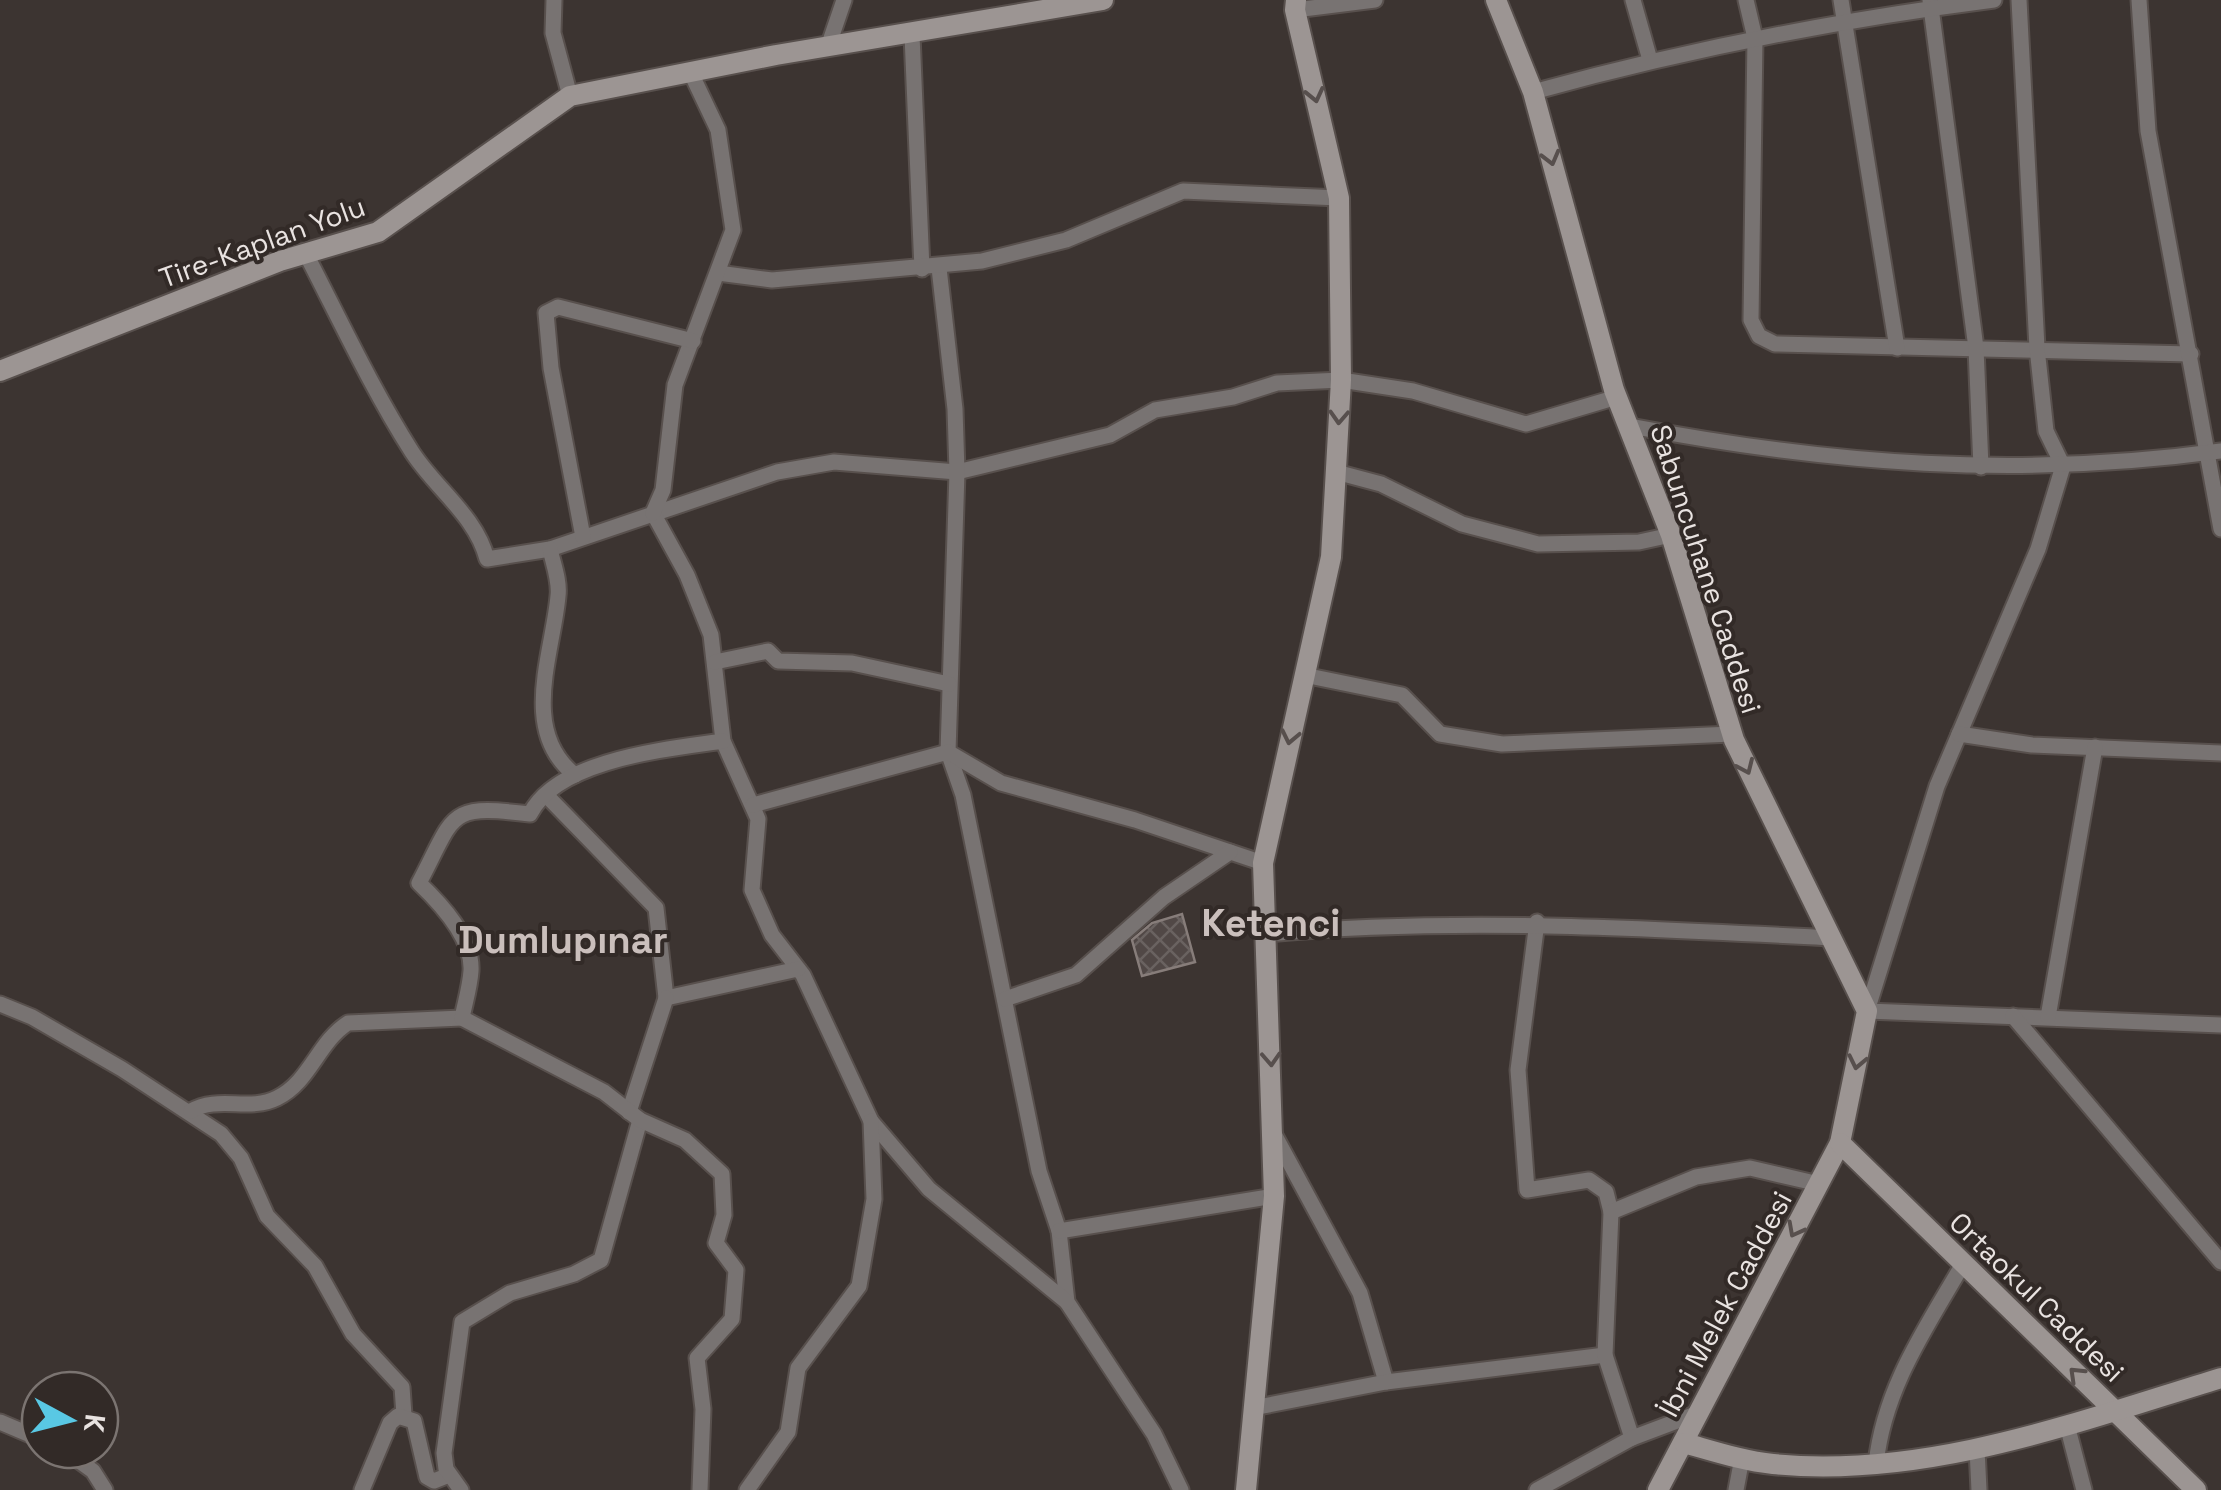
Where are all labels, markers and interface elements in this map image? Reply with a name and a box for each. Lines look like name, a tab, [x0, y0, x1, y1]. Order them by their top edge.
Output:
one-way arrow	[1303, 86, 1324, 103]
one-way arrow	[1539, 149, 1560, 166]
street label: Tire-Kaplan Yolu	[154, 188, 370, 296]
one-way arrow	[1329, 409, 1350, 425]
street label: Sabuncuhane Caddesi	[1642, 420, 1770, 718]
one-way arrow	[1281, 728, 1302, 745]
one-way arrow	[1734, 757, 1754, 775]
district label: Ketenci	[1202, 899, 1340, 947]
district label: Dumlupınar	[458, 916, 668, 964]
one-way arrow	[1260, 1052, 1281, 1068]
one-way arrow	[1847, 1053, 1868, 1070]
street label: İbni Melek Caddesi	[1650, 1185, 1800, 1423]
street label: Ortaokul Caddesi	[1942, 1204, 2132, 1390]
one-way arrow	[1788, 1219, 1807, 1237]
one-way arrow	[2069, 1367, 2087, 1385]
north arrow	[20, 1370, 120, 1470]
text: K	[76, 1412, 114, 1434]

